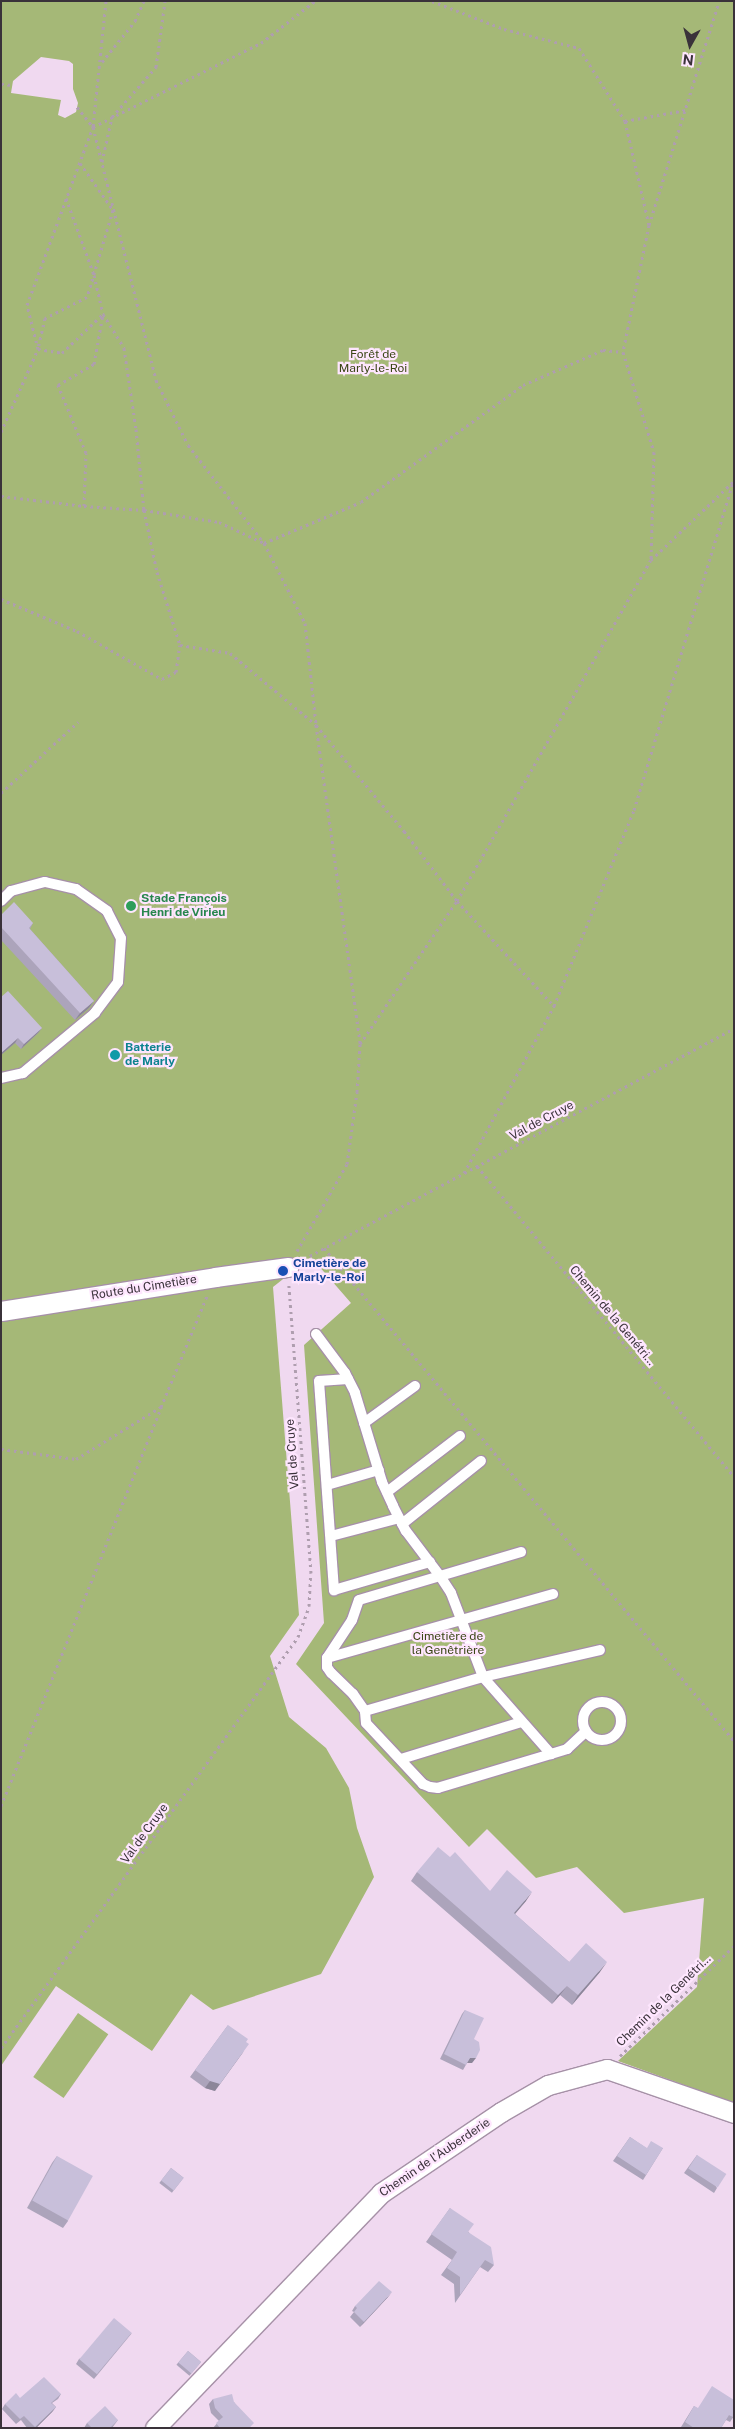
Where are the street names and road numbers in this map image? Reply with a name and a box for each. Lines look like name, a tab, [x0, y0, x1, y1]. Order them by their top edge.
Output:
street label: Val de Cruye	[507, 1098, 577, 1144]
street label: Chemin de la Genétri...	[566, 1263, 658, 1369]
street label: Route du Cimetière	[90, 1273, 198, 1303]
street label: Val de Cruye	[283, 1418, 303, 1490]
street label: Val de Cruye	[118, 1801, 172, 1867]
street label: Chemin de la Genétri...	[614, 1952, 714, 2050]
street label: Chemin de l'Auberderie	[377, 2116, 493, 2200]

